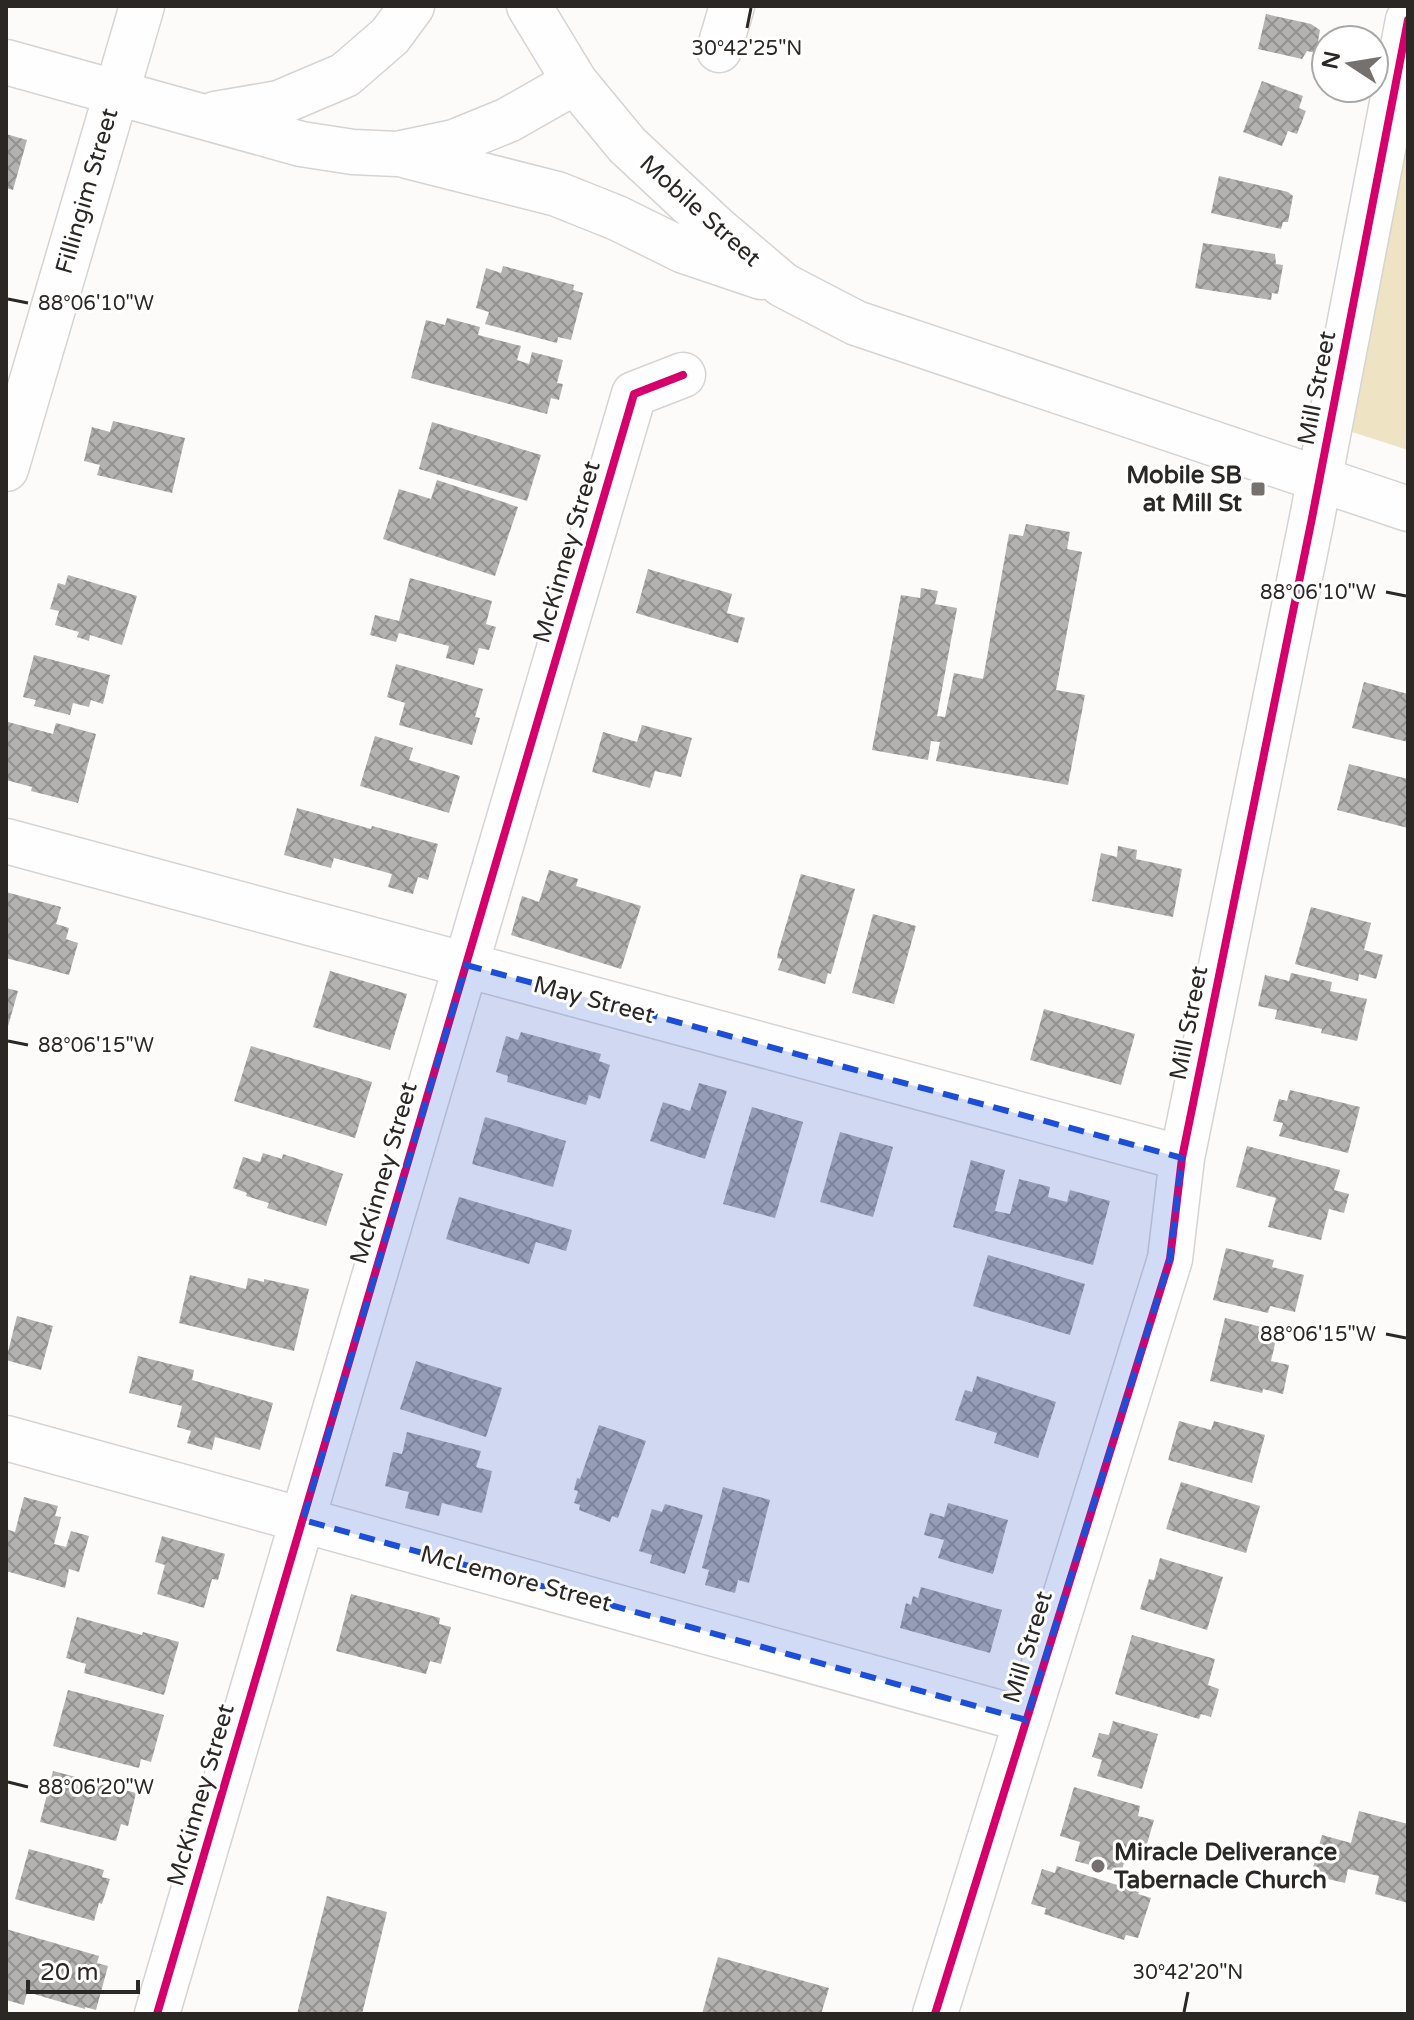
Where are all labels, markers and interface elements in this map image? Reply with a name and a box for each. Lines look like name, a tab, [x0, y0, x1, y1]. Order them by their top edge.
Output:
north arrow	[1310, 24, 1390, 104]
text: 30°42'25"N	[692, 37, 802, 61]
text: N	[1317, 49, 1346, 71]
street label: Fillingim Street	[50, 105, 124, 277]
street label: Mobile Street	[633, 149, 767, 273]
text: 88°06'10"W	[38, 292, 154, 316]
street label: Mill Street	[1292, 328, 1342, 448]
street label: McKinney Street	[527, 458, 607, 646]
place label: Mobile SB at Mill St	[1126, 461, 1243, 518]
marker: Mobile SB at Mill St	[1249, 480, 1267, 498]
text: 88°06'10"W	[1260, 581, 1376, 605]
street label: Mill Street	[1164, 963, 1214, 1083]
street label: May Street	[530, 970, 658, 1030]
text: 88°06'15"W	[38, 1034, 154, 1058]
street label: McKinney Street	[344, 1079, 424, 1267]
text: 88°06'15"W	[1260, 1323, 1376, 1347]
street label: McLemore Street	[417, 1540, 615, 1618]
street label: Mill Street	[997, 1587, 1059, 1707]
street label: McKinney Street	[161, 1701, 241, 1889]
text: 88°06'20"W	[38, 1776, 154, 1800]
place label: Miracle Deliverance Tabernacle Church	[1113, 1838, 1337, 1895]
marker: Miracle Deliverance Tabernacle Church	[1089, 1857, 1107, 1875]
scale bar	[28, 1944, 138, 1994]
text: 20 m	[40, 1958, 98, 1987]
text: 30°42'20"N	[1133, 1961, 1243, 1985]

